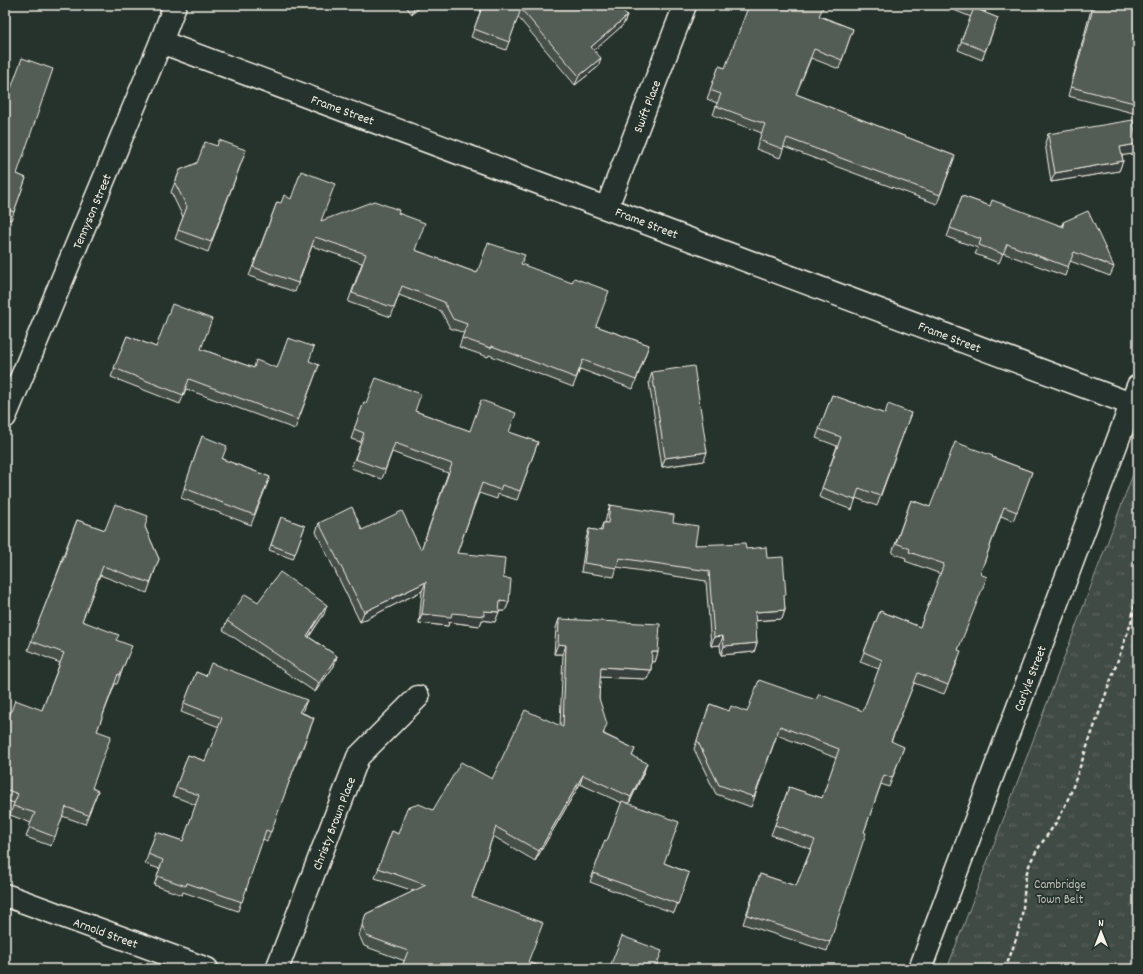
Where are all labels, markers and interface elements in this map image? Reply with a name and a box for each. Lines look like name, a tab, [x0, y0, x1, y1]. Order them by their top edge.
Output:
street label: Swift Place	[630, 78, 667, 136]
street label: Frame Street	[308, 91, 377, 132]
street label: Tennyson Street	[69, 171, 118, 253]
street label: Frame Street	[612, 204, 680, 245]
street label: Frame Street	[915, 318, 983, 359]
street label: Carlyle Street	[1010, 643, 1053, 715]
street label: Christy Brown Place	[309, 774, 362, 873]
park label: Cambridge Town Belt	[1034, 876, 1086, 910]
north arrow	[1081, 912, 1121, 952]
street label: Arnold Street	[70, 914, 140, 955]
text: N	[1098, 916, 1104, 932]

